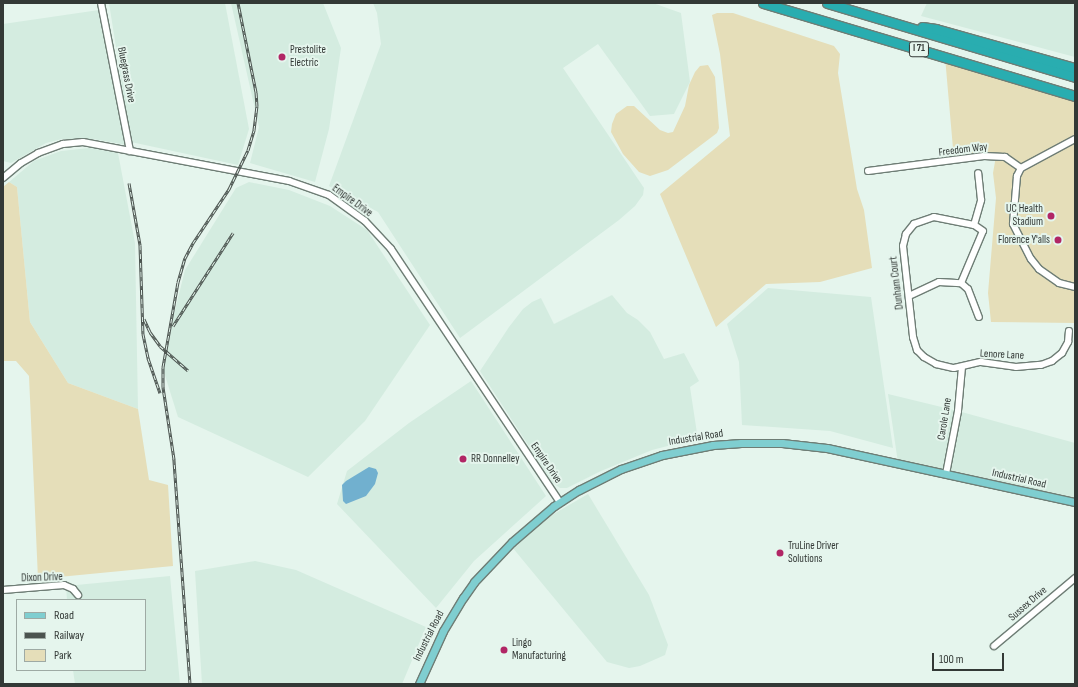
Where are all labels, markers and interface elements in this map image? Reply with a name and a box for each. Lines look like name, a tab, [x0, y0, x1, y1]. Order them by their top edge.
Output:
road number: I 71	[908, 41, 930, 57]
place label: Prestolite Electric	[290, 44, 326, 70]
street label: Bluegrass Drive	[114, 46, 138, 104]
marker: Prestolite Electric	[277, 52, 287, 62]
street label: Freedom Way	[938, 140, 988, 160]
street label: Empire Drive	[329, 182, 375, 220]
place label: UC Health Stadium	[1006, 203, 1043, 229]
marker: UC Health Stadium	[1046, 211, 1056, 221]
place label: Florence Y'alls	[998, 233, 1050, 247]
marker: Florence Y'alls	[1053, 235, 1063, 245]
street label: Dunham Court	[887, 256, 907, 310]
street label: Lenore Lane	[980, 347, 1024, 363]
street label: Carole Lane	[935, 397, 955, 441]
street label: Industrial Road	[668, 427, 724, 449]
street label: Empire Drive	[528, 440, 564, 486]
place label: RR Donnelley	[471, 452, 519, 466]
marker: RR Donnelley	[458, 454, 468, 464]
street label: Industrial Road	[991, 466, 1047, 492]
place label: TruLine Driver Solutions	[788, 540, 839, 566]
marker: TruLine Driver Solutions	[775, 548, 785, 558]
street label: Dixon Drive	[21, 571, 63, 585]
street label: Sussex Drive	[1006, 584, 1050, 624]
legend	[16, 599, 146, 671]
text: Road	[54, 608, 74, 623]
street label: Industrial Road	[411, 609, 447, 663]
text: Railway	[54, 628, 84, 643]
place label: Lingo Manufacturing	[512, 637, 566, 663]
marker: Lingo Manufacturing	[499, 645, 509, 655]
scale bar	[934, 645, 1006, 671]
text: Park	[54, 648, 72, 663]
text: 100 m	[939, 652, 964, 667]

